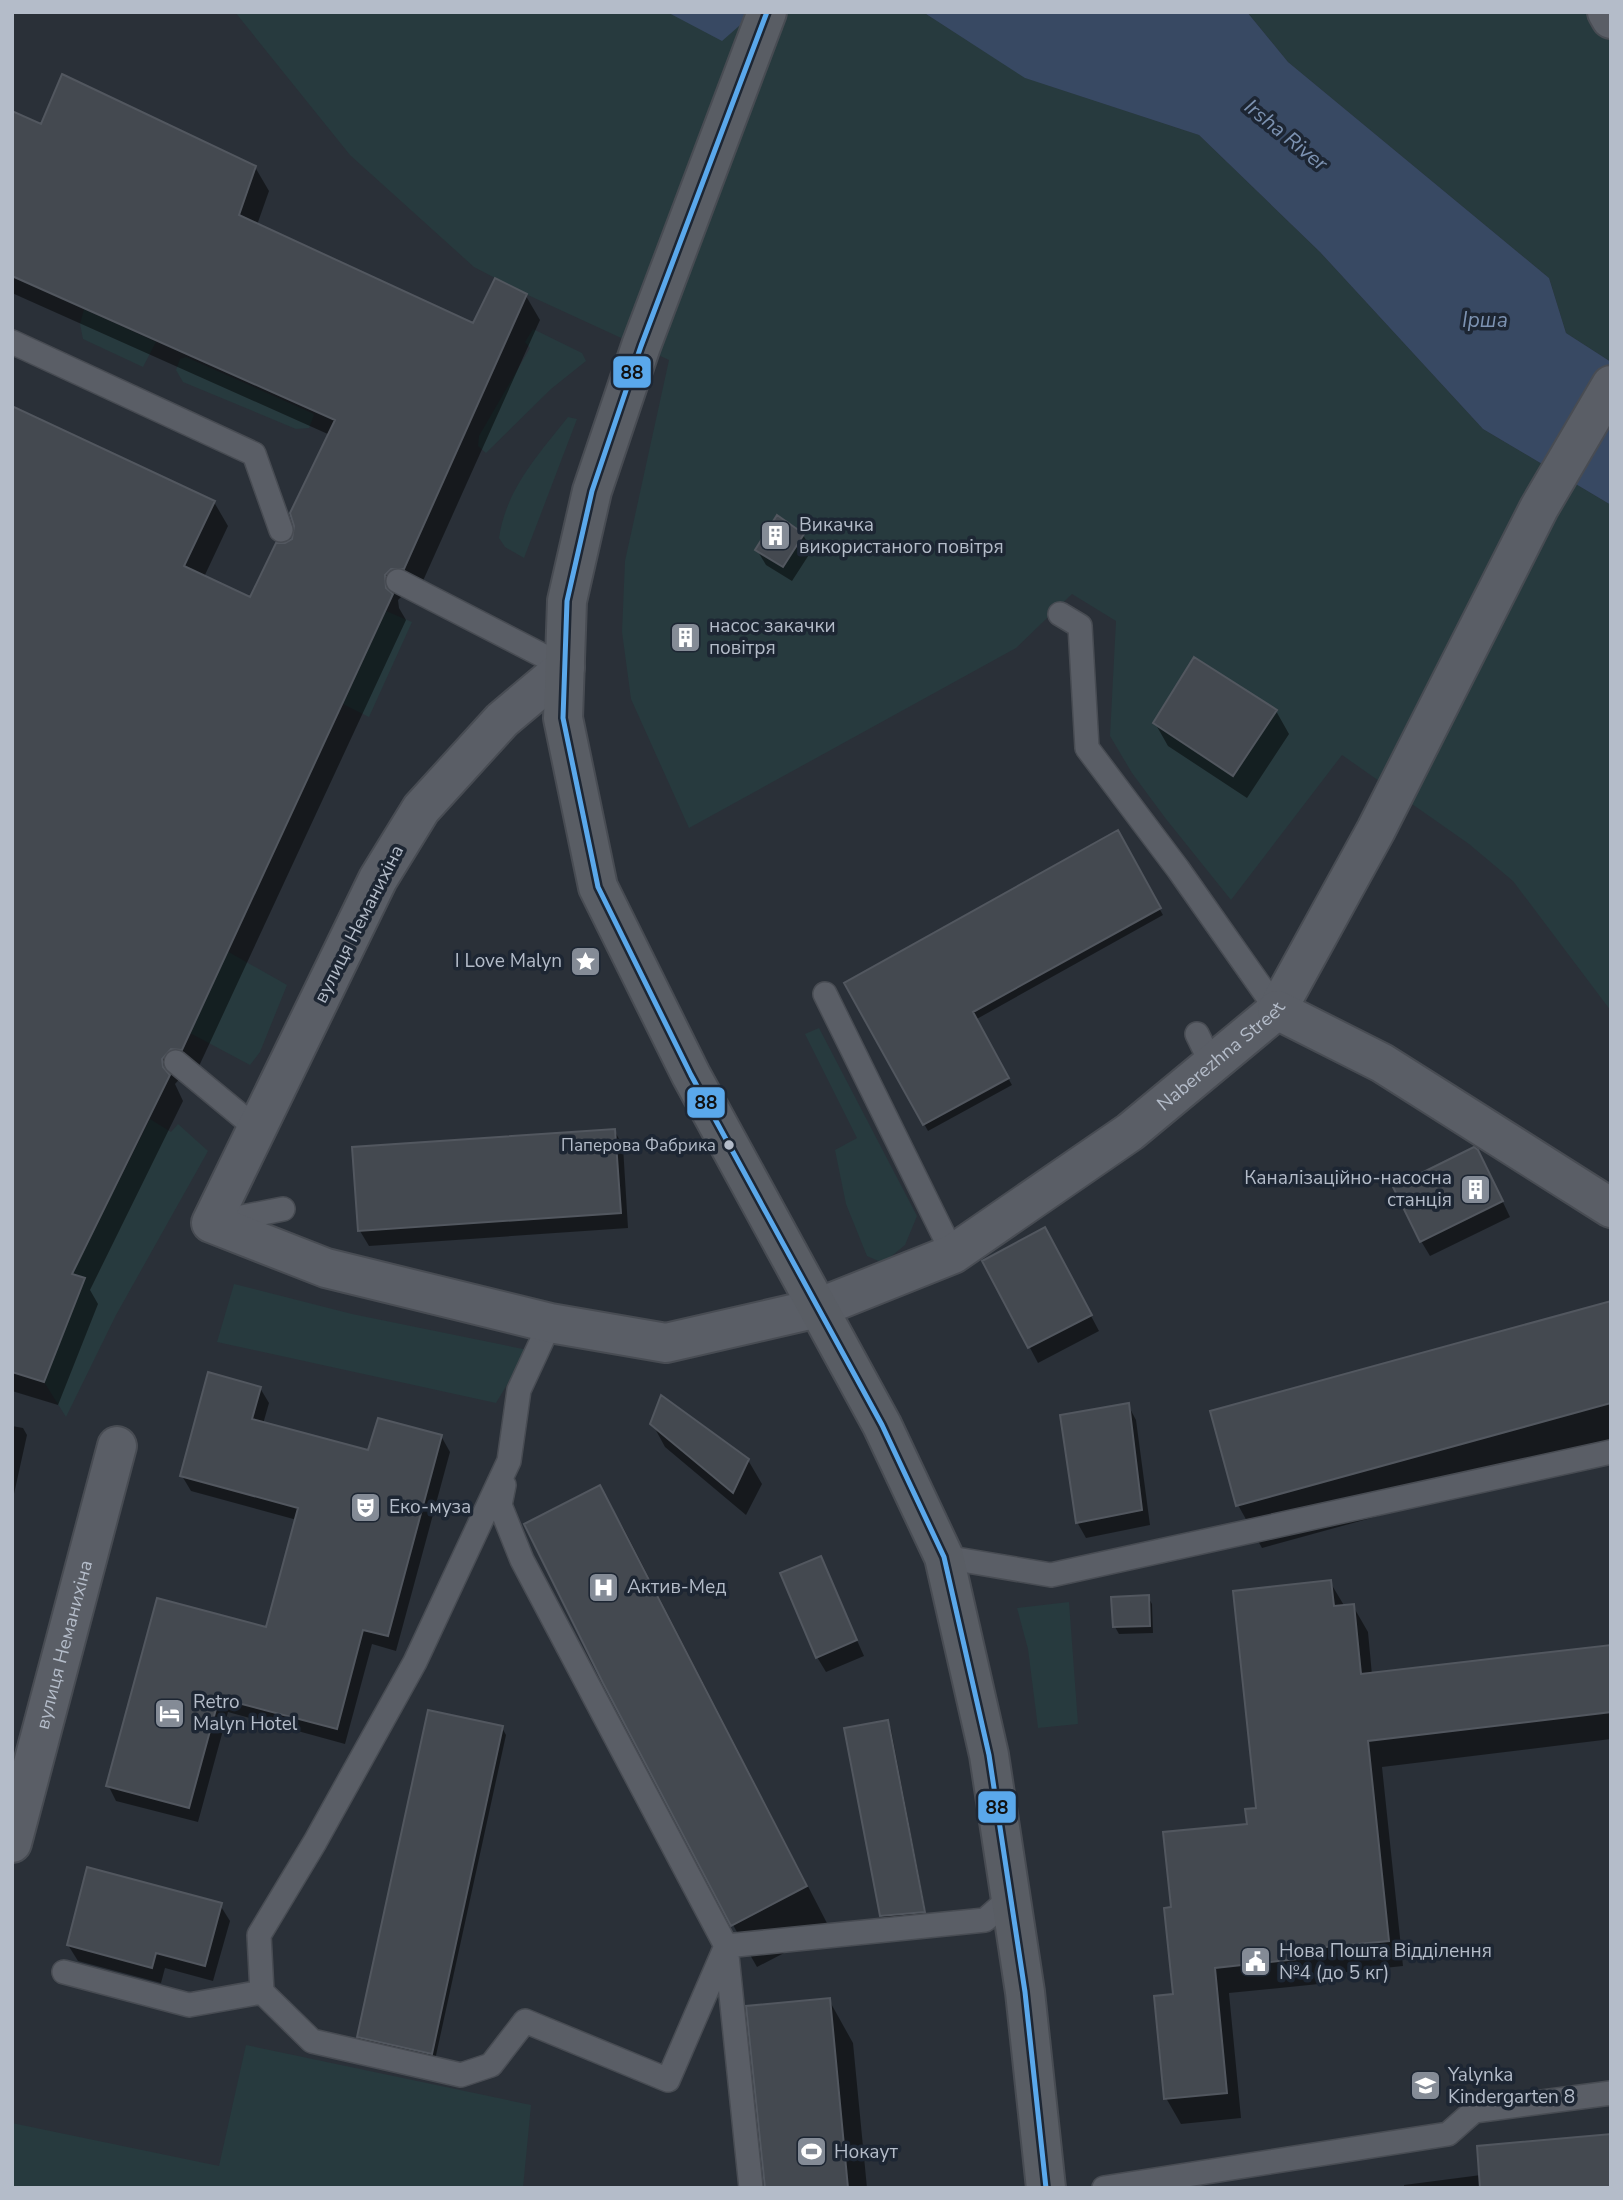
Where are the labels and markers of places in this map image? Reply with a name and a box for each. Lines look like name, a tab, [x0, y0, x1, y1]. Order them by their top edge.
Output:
place label: Викачка використаного повітря	[799, 512, 1004, 560]
building icon: Викачка використаного повітря	[759, 519, 793, 553]
place label: насос закачки повітря	[709, 613, 836, 661]
building icon: насос закачки повітря	[669, 620, 703, 654]
place icon: I Love Malyn	[568, 944, 602, 978]
place label: I Love Malyn	[455, 948, 562, 974]
place label: Паперова Фабрика	[561, 1134, 716, 1157]
marker: Паперова Фабрика	[722, 1138, 736, 1152]
place label: Каналізаційно-насосна станція	[1244, 1165, 1452, 1213]
building icon: Каналізаційно-насосна станція	[1458, 1172, 1492, 1206]
theatre icon: Еко-муза	[349, 1490, 383, 1524]
place label: Еко-муза	[389, 1494, 471, 1520]
hospital icon: Актив-Мед	[587, 1570, 621, 1604]
place label: Актив-Мед	[627, 1574, 727, 1600]
place label: Retro Malyn Hotel	[193, 1689, 298, 1737]
hotel icon: Retro Malyn Hotel	[153, 1696, 187, 1730]
place label: Нова Пошта Відділення №4 (до 5 кг)	[1279, 1938, 1492, 1986]
public building icon: Нова Пошта Відділення №4 (до 5 кг)	[1239, 1945, 1273, 1979]
place label: Yalynka Kindergarten 8	[1447, 2062, 1575, 2110]
school or university icon: Yalynka Kindergarten 8	[1408, 2069, 1442, 2103]
sports icon: Нокаут	[794, 2135, 828, 2169]
place label: Нокаут	[834, 2139, 898, 2165]

